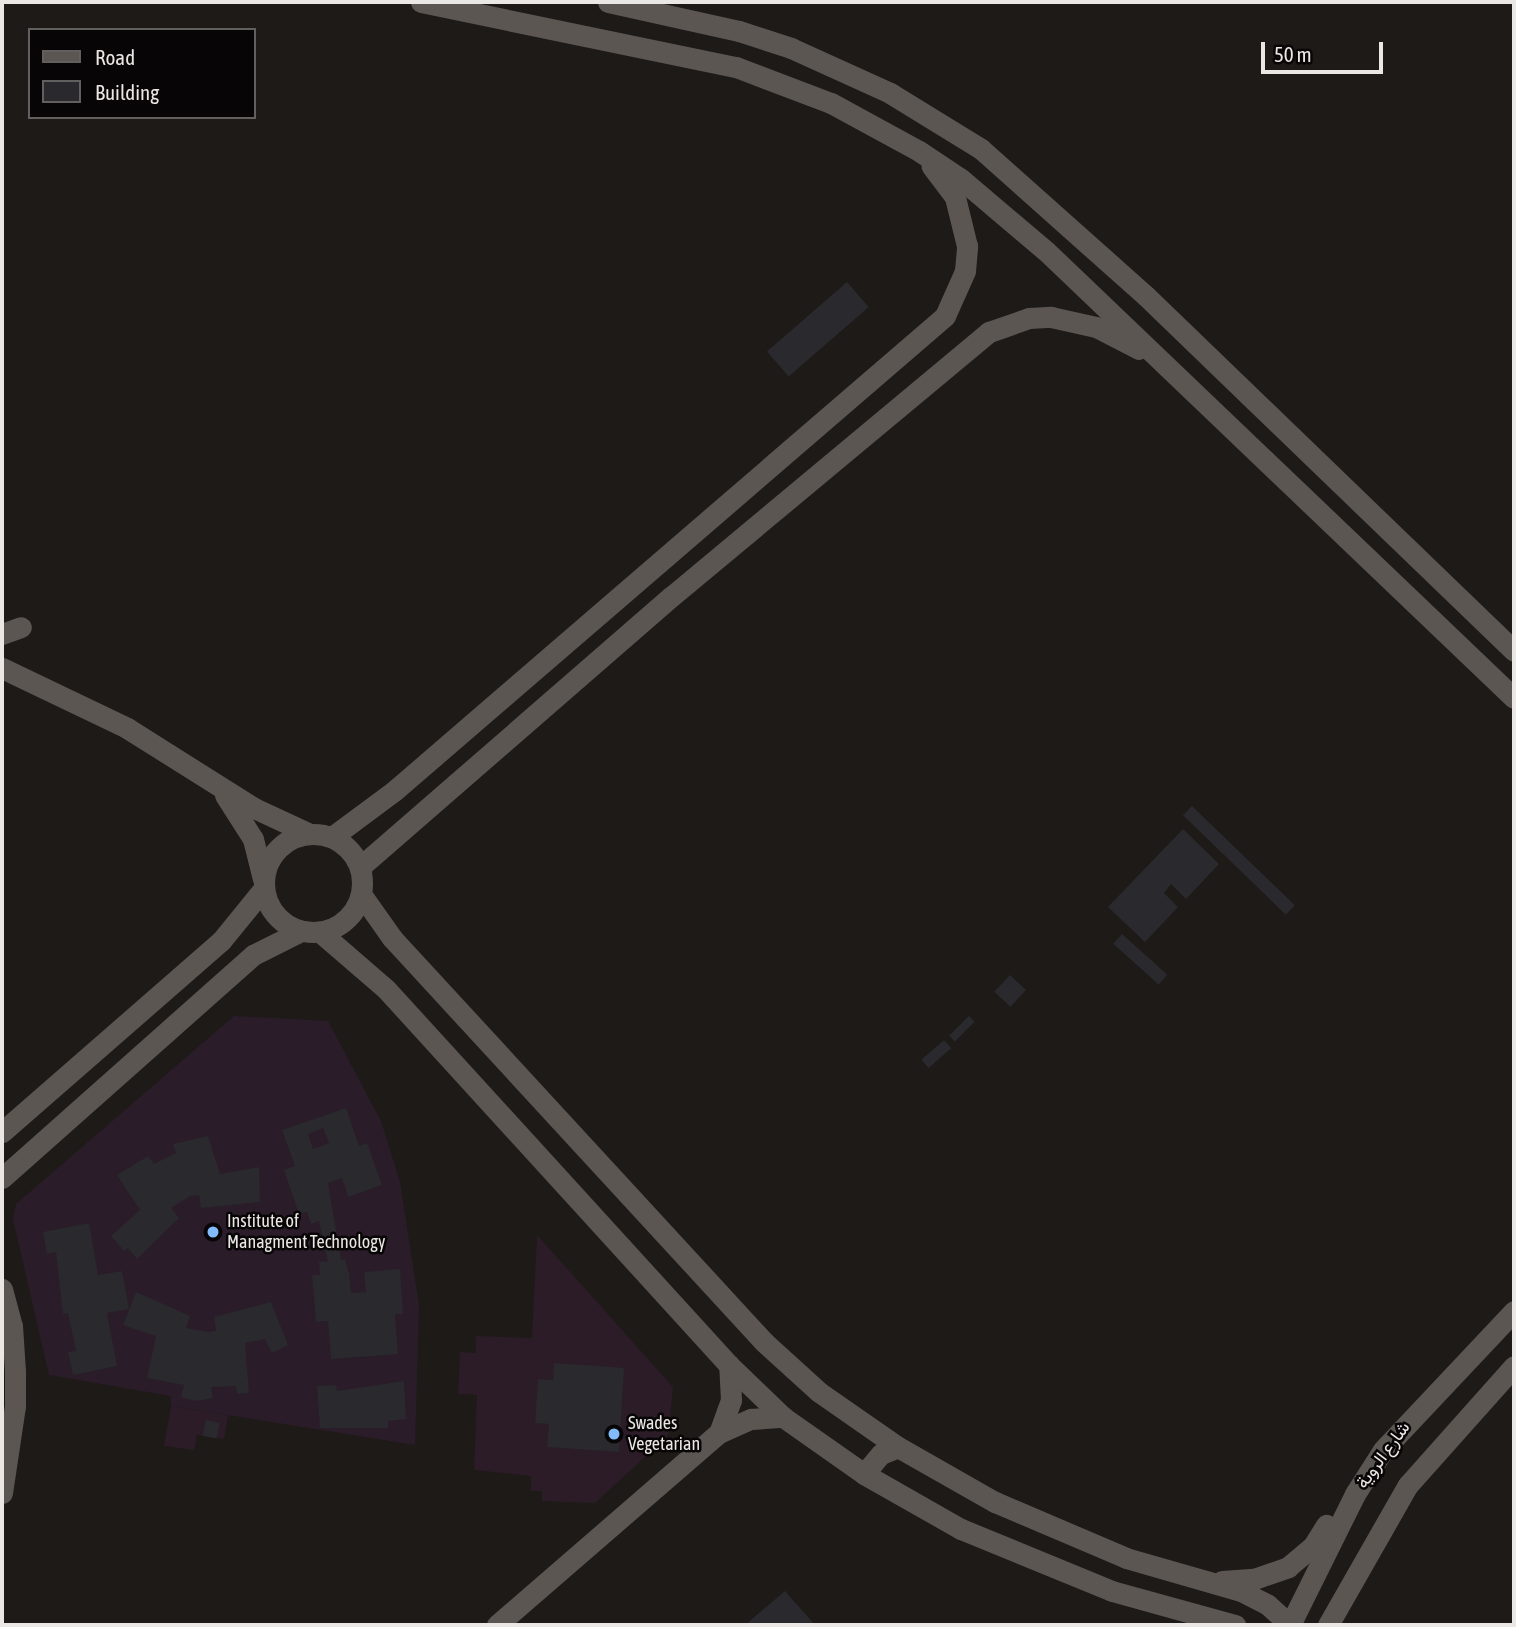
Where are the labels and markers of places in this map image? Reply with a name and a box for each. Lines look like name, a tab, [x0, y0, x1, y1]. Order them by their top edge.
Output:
place label: Institute of Managment Technology	[227, 1211, 385, 1254]
marker: Institute of Managment Technology	[205, 1224, 221, 1240]
place label: Swades Vegetarian	[628, 1413, 700, 1456]
marker: Swades Vegetarian	[606, 1426, 622, 1442]

